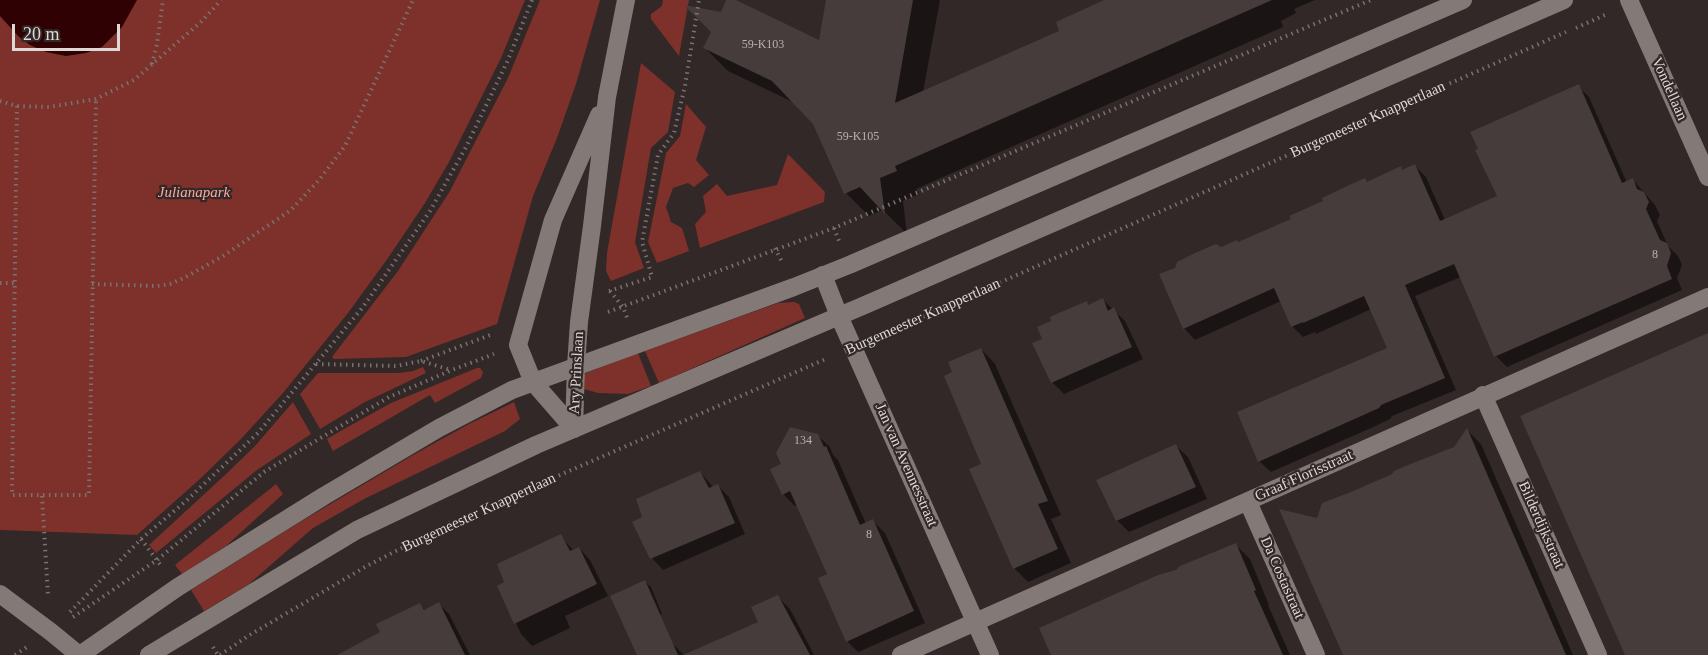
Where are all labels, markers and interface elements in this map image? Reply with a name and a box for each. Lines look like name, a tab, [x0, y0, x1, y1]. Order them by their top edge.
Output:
scale bar	[15, 12, 123, 50]
text: 20 m	[23, 24, 60, 44]
house number: 59-K103	[742, 38, 784, 52]
street label: Vondellaan	[1647, 55, 1691, 123]
street label: Burgemeester Knappertlaan	[1288, 78, 1448, 162]
house number: 59-K105	[837, 130, 879, 144]
park label: Julianapark	[158, 184, 230, 202]
house number: 8	[1652, 248, 1658, 262]
street label: Burgemeester Knappertlaan	[843, 275, 1003, 359]
street label: Ary Prinslaan	[566, 331, 588, 415]
street label: Jan van Avennesstraat	[871, 401, 941, 529]
house number: 134	[794, 434, 812, 448]
street label: Graaf Florisstraat	[1252, 446, 1356, 506]
street label: Burgemeester Knappertlaan	[399, 469, 559, 557]
street label: Bilderdijkstraat	[1514, 479, 1568, 571]
house number: 8	[866, 528, 872, 542]
street label: Da Costastraat	[1256, 534, 1308, 622]

